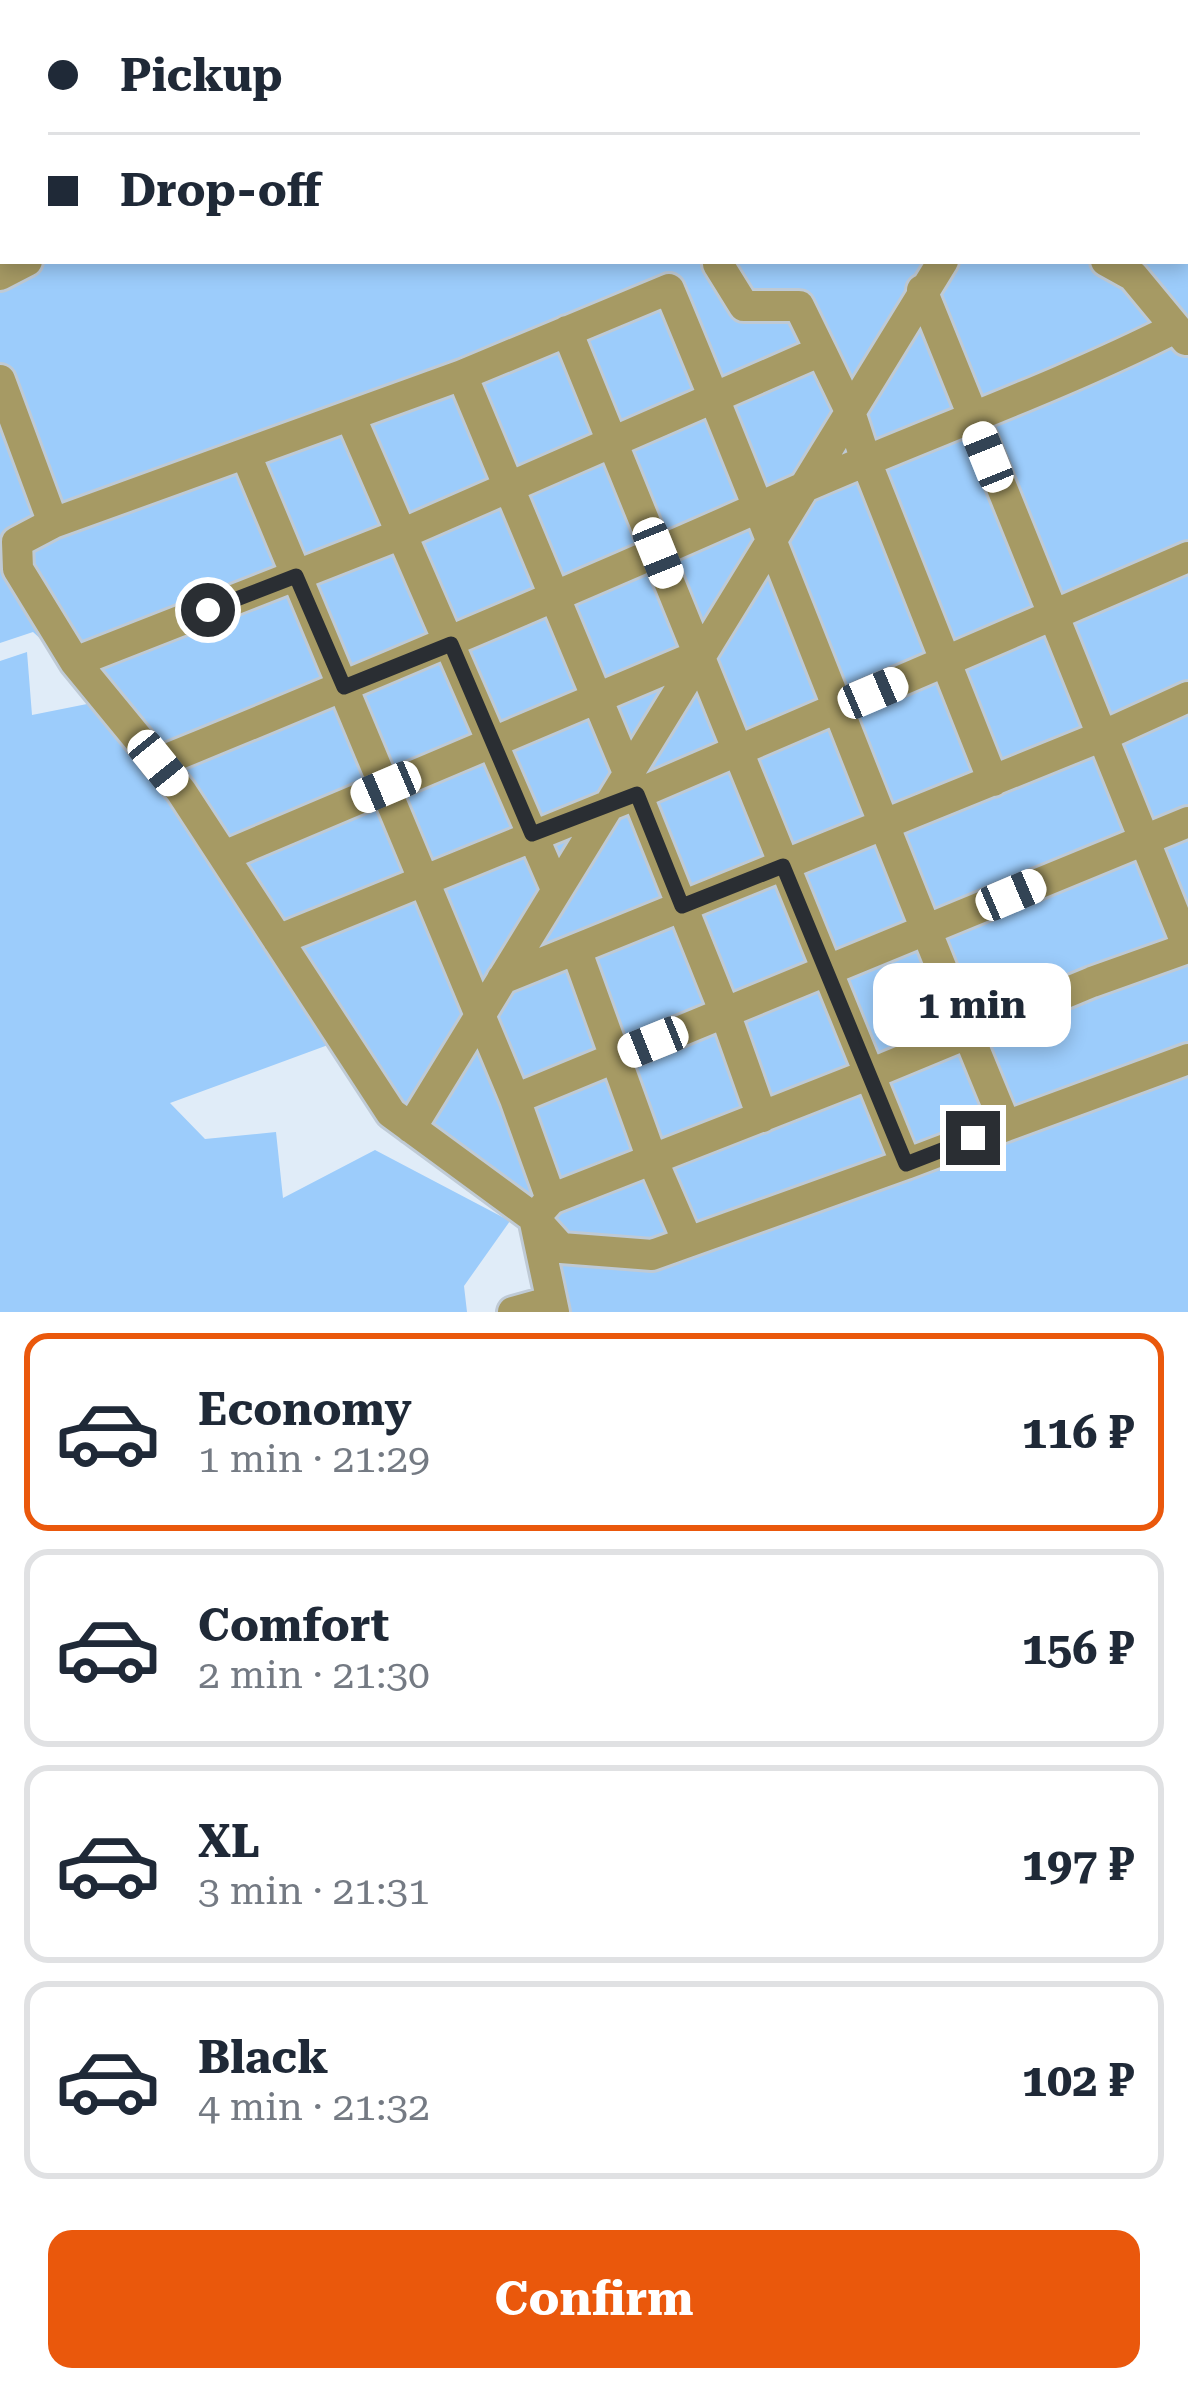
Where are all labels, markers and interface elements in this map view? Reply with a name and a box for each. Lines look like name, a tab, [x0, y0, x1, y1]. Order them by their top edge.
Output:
text: Pickup	[120, 49, 283, 102]
text: Drop-off	[120, 164, 321, 217]
car	[958, 417, 1018, 497]
car	[628, 513, 688, 593]
route start	[181, 583, 235, 637]
car	[833, 662, 913, 724]
car	[121, 724, 195, 802]
car	[346, 756, 426, 818]
car	[971, 864, 1051, 926]
callout: 1 min	[874, 964, 1072, 1048]
text: 1 min	[918, 982, 1026, 1028]
car	[613, 1012, 693, 1072]
route end	[946, 1111, 1000, 1165]
icon: car	[54, 1378, 162, 1486]
text: Economy	[198, 1383, 412, 1436]
text: 116 ₽	[1022, 1406, 1134, 1459]
text: 1 min · 21:29	[198, 1436, 430, 1482]
icon: car	[54, 1594, 162, 1702]
text: Comfort	[198, 1599, 389, 1652]
text: 156 ₽	[1022, 1622, 1134, 1675]
text: 2 min · 21:30	[198, 1652, 430, 1698]
icon: car	[54, 1810, 162, 1918]
text: XL	[198, 1815, 260, 1868]
text: 197 ₽	[1022, 1838, 1134, 1891]
text: 3 min · 21:31	[198, 1868, 430, 1914]
icon: car	[54, 2026, 162, 2134]
text: Black	[198, 2031, 328, 2084]
text: 102 ₽	[1022, 2054, 1134, 2107]
text: 4 min · 21:32	[198, 2084, 430, 2130]
button: Confirm	[48, 2230, 1140, 2368]

